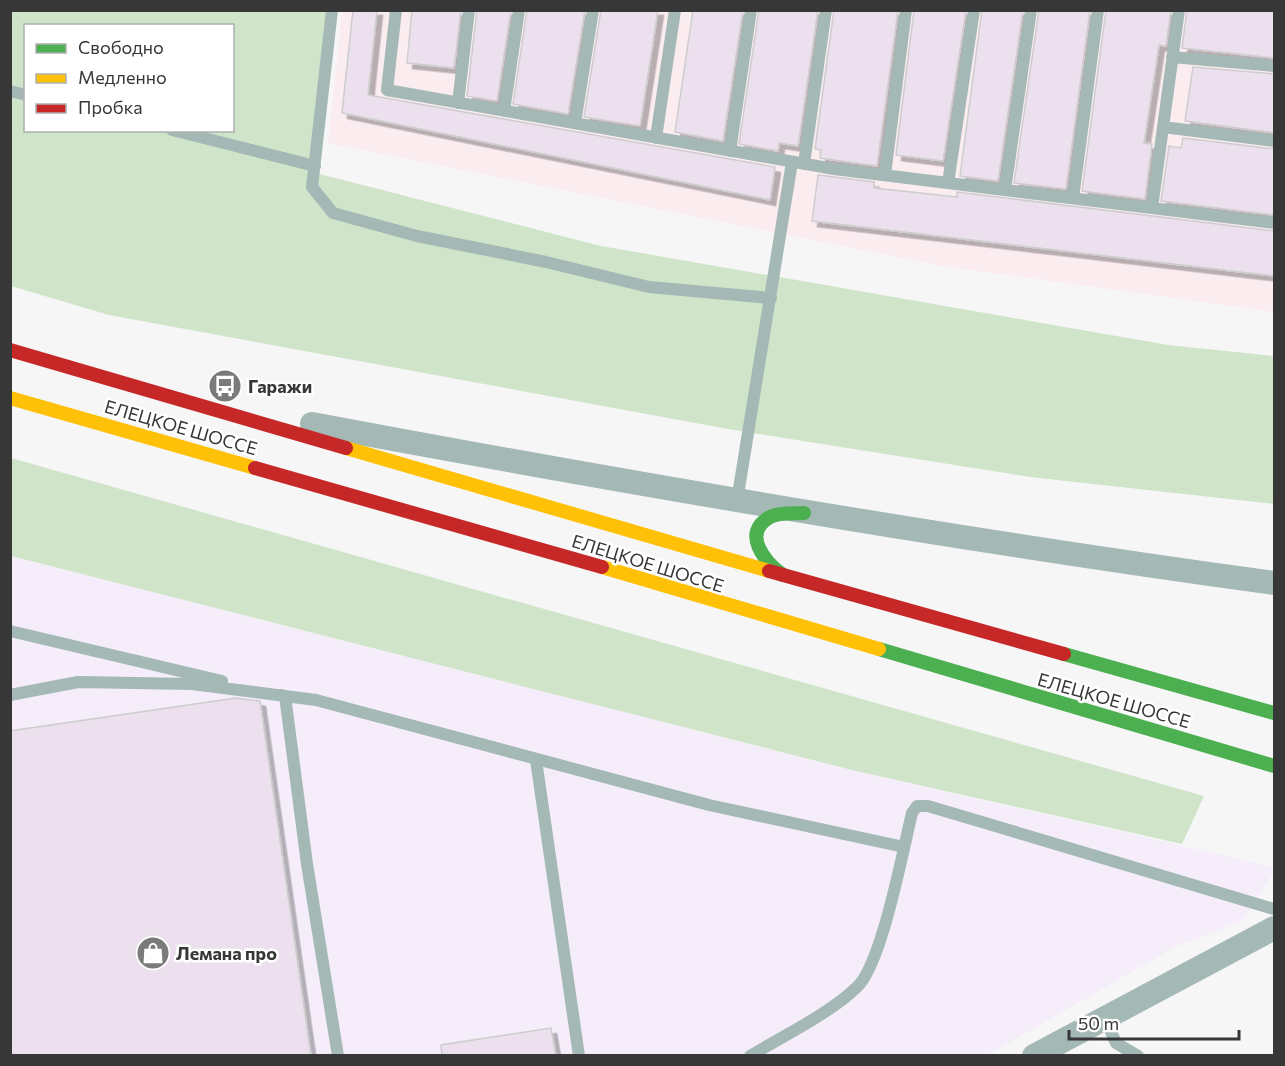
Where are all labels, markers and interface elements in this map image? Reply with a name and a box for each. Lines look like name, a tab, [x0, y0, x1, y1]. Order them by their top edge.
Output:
legend	[24, 24, 234, 132]
text: Свободно	[78, 36, 164, 58]
text: Медленно	[78, 66, 167, 88]
text: Пробка	[78, 96, 143, 118]
bus stop icon: Гаражи	[207, 368, 243, 404]
place label: Гаражи	[248, 375, 312, 397]
street label: ЕЛЕЦКОЕ ШОССЕ	[102, 395, 260, 459]
street label: ЕЛЕЦКОЕ ШОССЕ	[569, 529, 727, 597]
street label: ЕЛЕЦКОЕ ШОССЕ	[1035, 668, 1193, 732]
shop icon: Лемана про	[135, 935, 171, 971]
place label: Лемана про	[176, 942, 277, 964]
scale bar	[1069, 1003, 1238, 1041]
text: 50 m	[1078, 1012, 1119, 1034]

